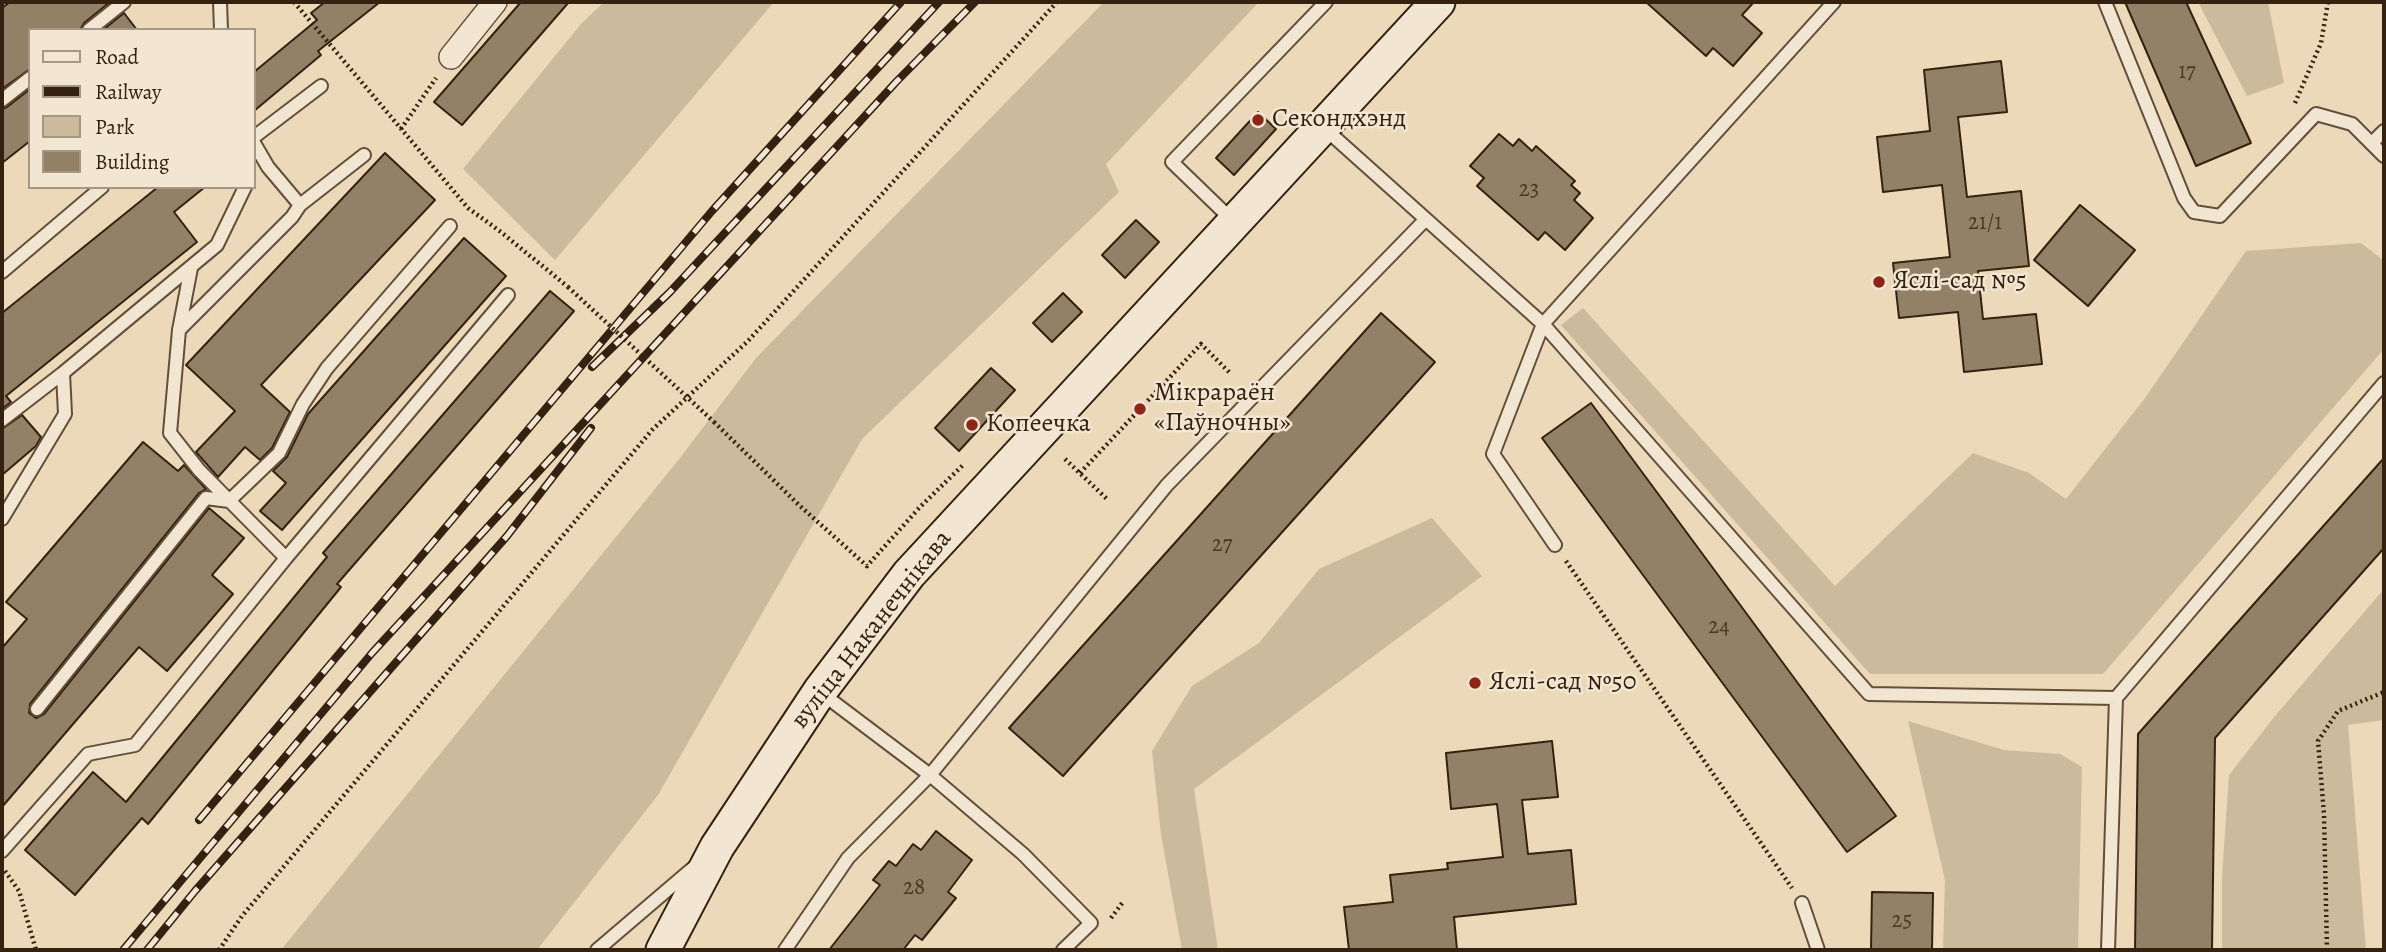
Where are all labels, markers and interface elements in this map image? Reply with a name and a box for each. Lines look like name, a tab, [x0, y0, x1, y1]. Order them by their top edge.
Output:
legend	[28, 28, 256, 189]
text: Road	[95, 43, 139, 71]
house number: 17	[2178, 58, 2196, 86]
text: Railway	[95, 78, 161, 106]
place label: Секондхэнд	[1272, 104, 1406, 136]
marker: Секондхэнд	[1250, 112, 1266, 128]
text: Park	[95, 113, 134, 141]
text: Building	[95, 148, 169, 176]
house number: 23	[1519, 176, 1539, 204]
house number: 21/1	[1968, 209, 2002, 237]
place label: Яслі-сад №5	[1893, 266, 2027, 298]
marker: Яслі-сад №5	[1871, 274, 1887, 290]
place label: Мікрараён «Паўночны»	[1154, 378, 1291, 440]
marker: Мікрараён «Паўночны»	[1132, 401, 1148, 417]
place label: Копеечка	[986, 409, 1091, 441]
marker: Копеечка	[964, 417, 980, 433]
street label: вуліца Наканечнікава	[785, 525, 959, 735]
house number: 27	[1212, 531, 1232, 559]
house number: 24	[1708, 613, 1730, 641]
place label: Яслі-сад №50	[1489, 667, 1636, 699]
marker: Яслі-сад №50	[1467, 675, 1483, 691]
house number: 28	[903, 874, 925, 902]
house number: 25	[1892, 907, 1912, 935]

